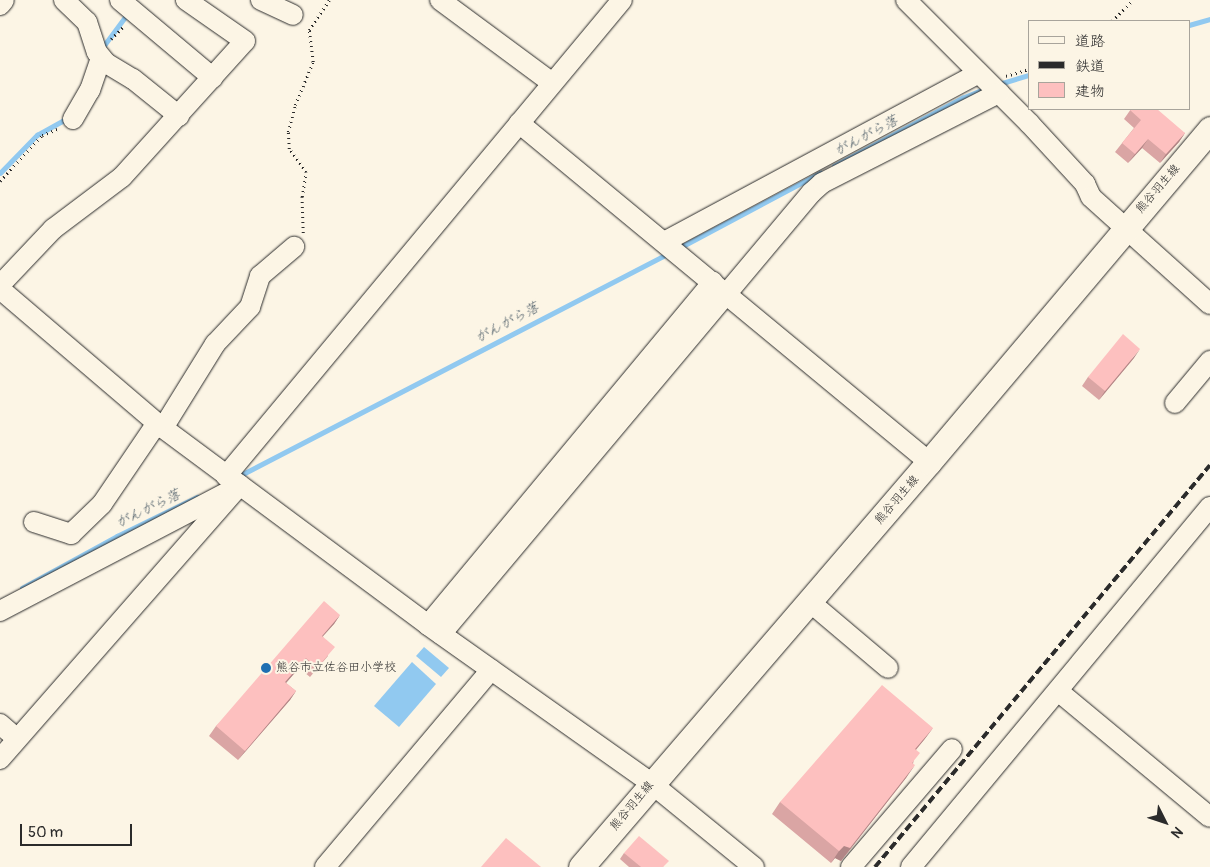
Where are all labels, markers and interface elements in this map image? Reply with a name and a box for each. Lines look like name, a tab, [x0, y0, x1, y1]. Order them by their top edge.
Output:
legend	[1028, 20, 1190, 110]
text: 道路	[1075, 32, 1105, 51]
text: 鉄道	[1075, 57, 1105, 76]
text: 建物	[1075, 82, 1105, 101]
water label: がんがら落	[831, 112, 901, 160]
street label: 熊谷羽生線	[1133, 162, 1183, 216]
water label: がんがら落	[472, 299, 542, 347]
street label: 熊谷羽生線	[872, 473, 922, 527]
water label: がんがら落	[113, 486, 183, 532]
place label: 熊谷市立佐谷田小学校	[276, 661, 396, 675]
marker: 熊谷市立佐谷田小学校	[260, 662, 272, 674]
street label: 熊谷羽生線	[607, 778, 657, 834]
north arrow	[1140, 797, 1190, 847]
scale bar	[22, 814, 135, 846]
text: 50 m	[28, 823, 63, 842]
text: N	[1167, 823, 1186, 841]

